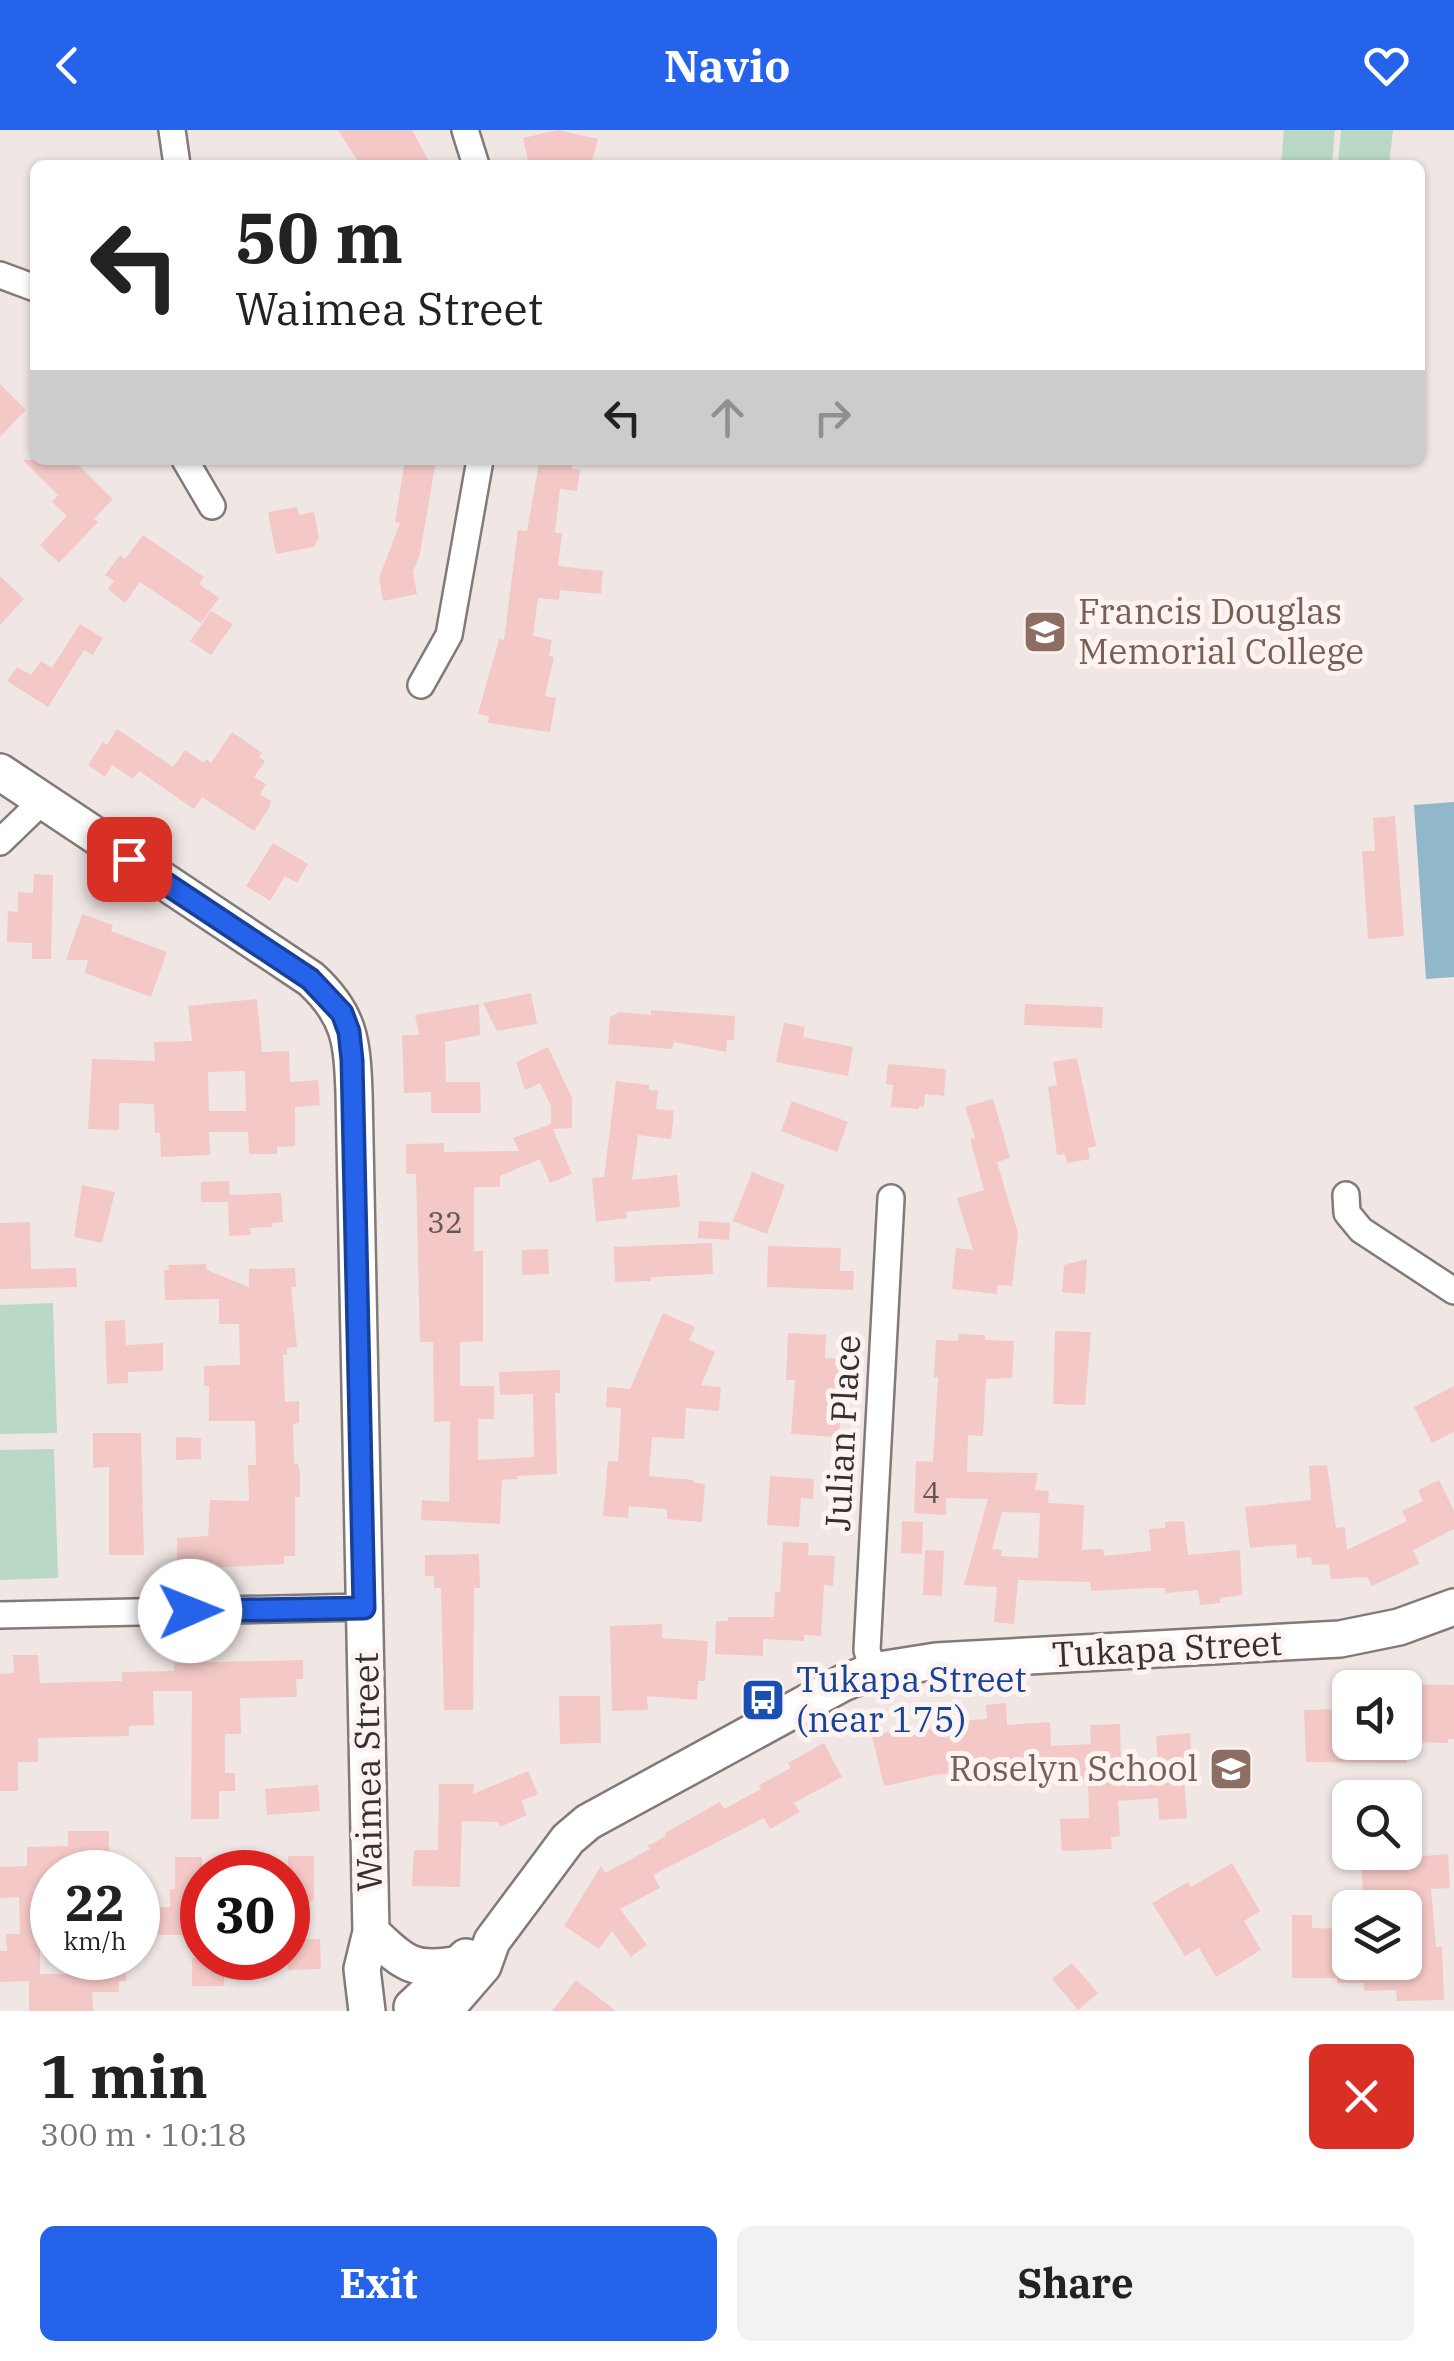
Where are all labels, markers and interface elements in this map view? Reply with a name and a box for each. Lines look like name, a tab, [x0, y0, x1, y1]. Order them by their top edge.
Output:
text: Navio	[664, 36, 790, 94]
icon: back	[40, 38, 95, 93]
icon: heart	[1359, 38, 1414, 93]
text: 50 m	[235, 191, 403, 282]
icon: left	[70, 200, 200, 330]
text: Waimea Street	[235, 279, 543, 337]
icon: left	[595, 390, 650, 445]
icon: ahead	[700, 390, 755, 445]
icon: right	[805, 390, 860, 445]
place label: Francis Douglas Memorial College	[1078, 588, 1364, 674]
school or university icon: Francis Douglas Memorial College	[1022, 609, 1068, 655]
pin	[87, 817, 172, 902]
icon: arrive	[102, 832, 157, 887]
house number: 32	[427, 1202, 463, 1241]
street label: Julian Place	[814, 1334, 870, 1532]
house number: 4	[922, 1472, 940, 1511]
position arrow	[138, 1559, 242, 1663]
street label: Tukapa Street	[1051, 1619, 1283, 1677]
street label: Waimea Street	[342, 1652, 392, 1892]
place label: Tukapa Street (near 175)	[796, 1656, 1027, 1742]
map controls	[1332, 1670, 1422, 1980]
button: sound	[1332, 1670, 1422, 1760]
bus stop icon: Tukapa Street (near 175)	[740, 1677, 786, 1723]
place label: Roselyn School	[949, 1745, 1198, 1791]
school or university icon: Roselyn School	[1208, 1746, 1254, 1792]
button: search	[1332, 1780, 1422, 1870]
speed limit sign: 30	[180, 1850, 310, 1980]
text: 22	[65, 1870, 125, 1935]
button: layers	[1332, 1890, 1422, 1980]
text: km/h	[63, 1924, 127, 1957]
text: 1 min	[40, 2036, 208, 2115]
button: close	[1309, 2044, 1414, 2149]
text: 300 m · 10:18	[40, 2113, 247, 2155]
button: Exit	[40, 2226, 717, 2341]
button: Share	[737, 2226, 1414, 2341]

